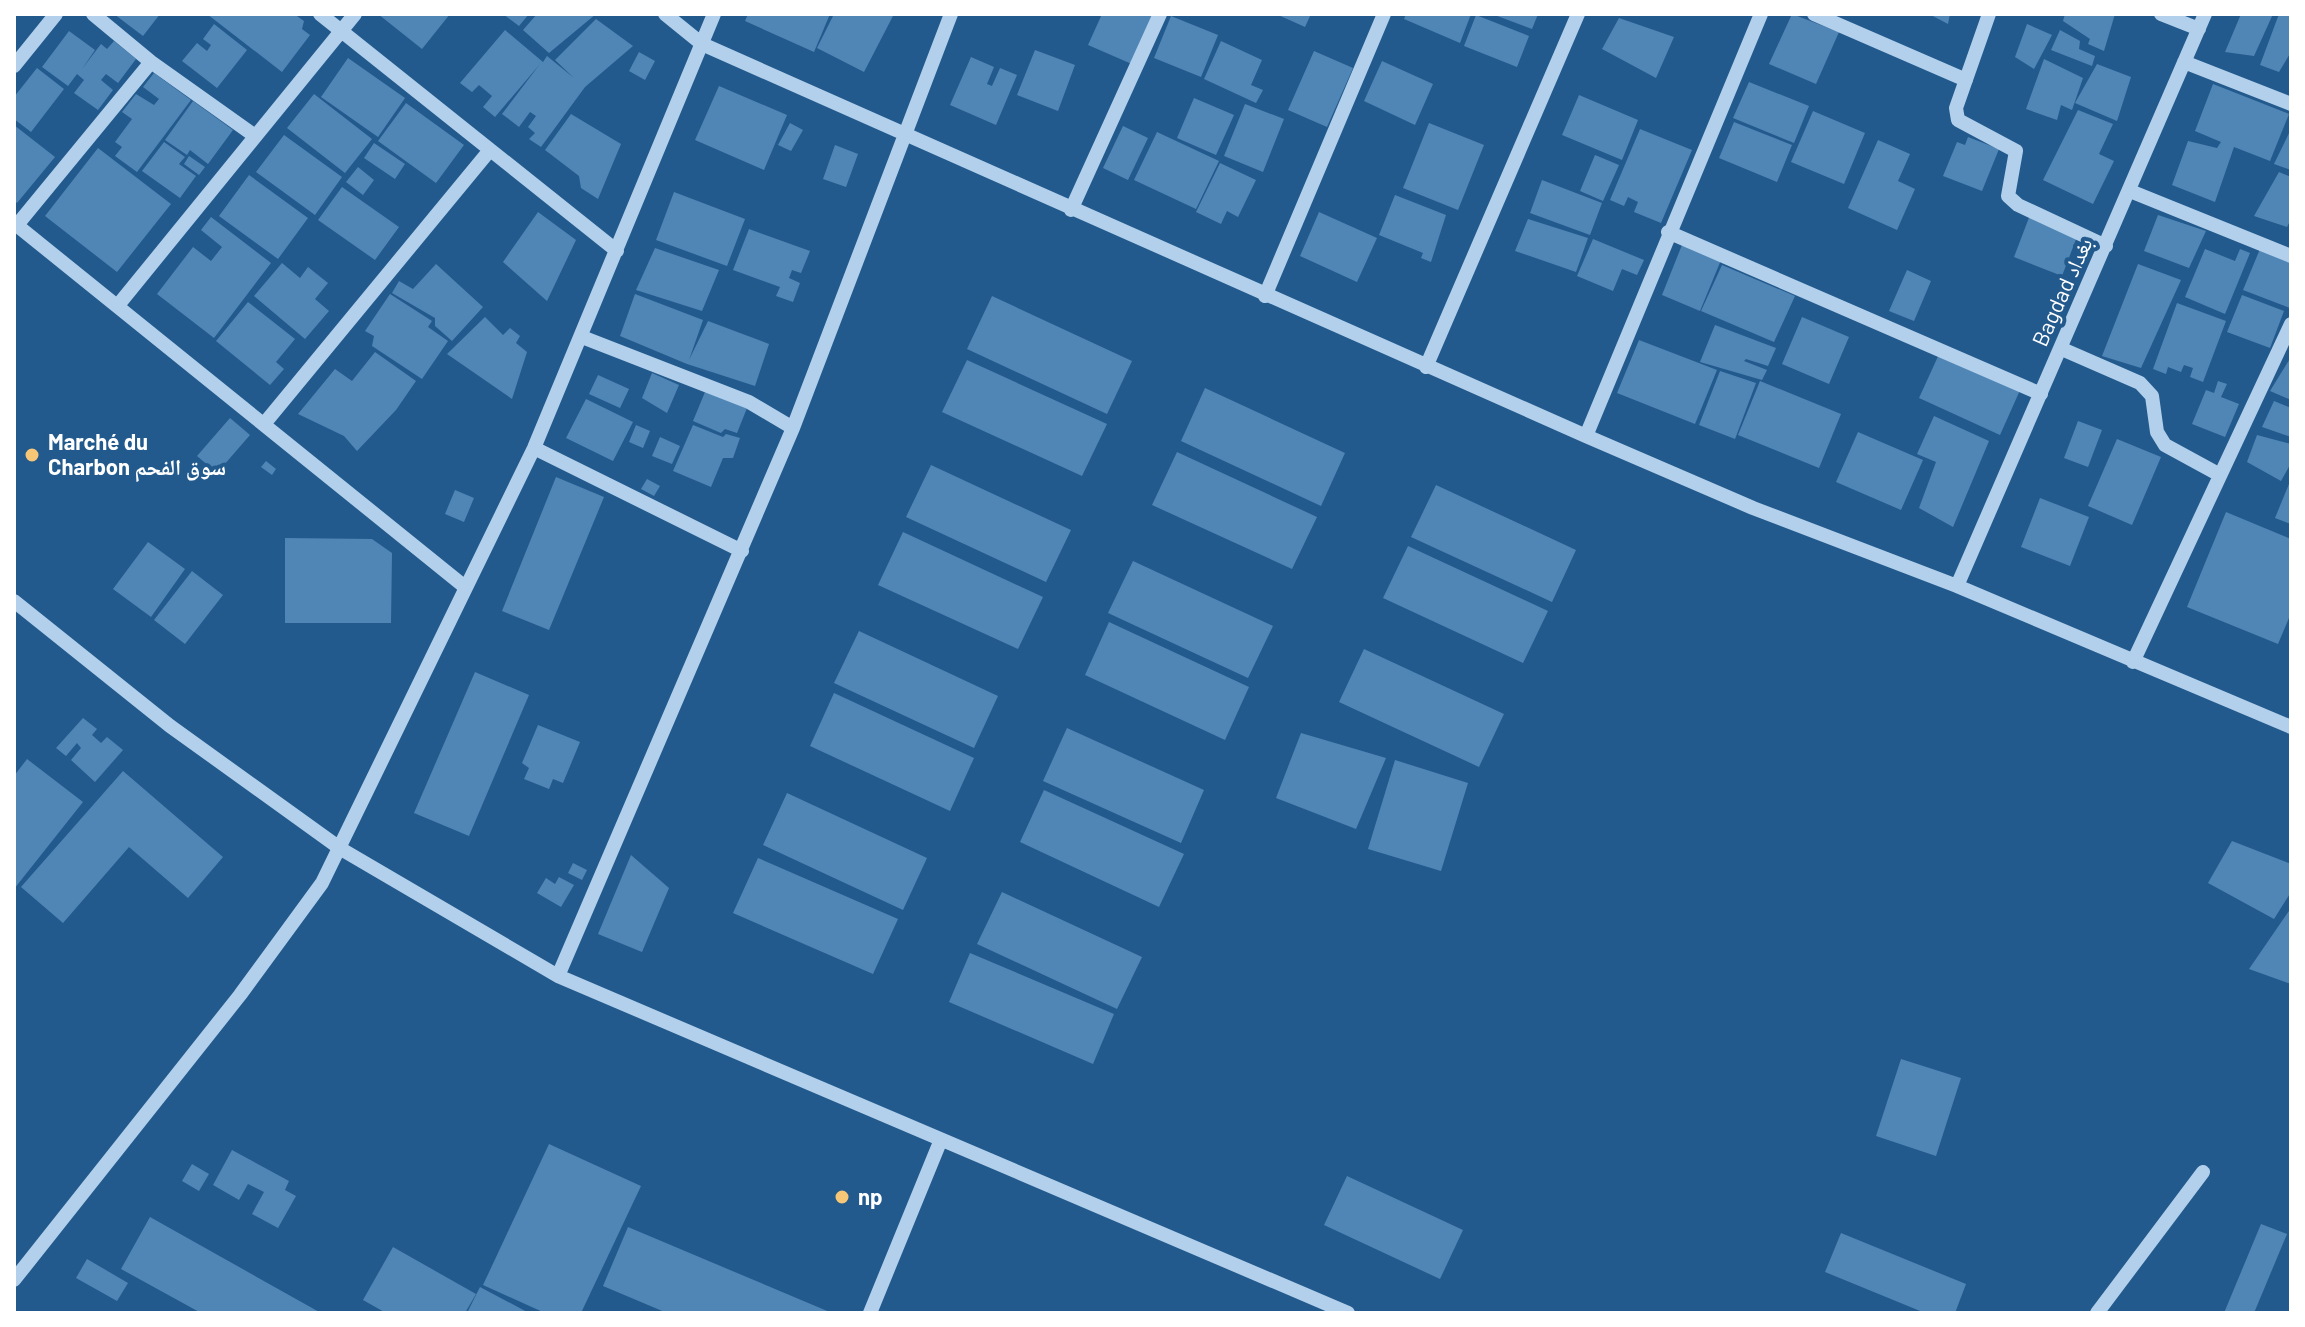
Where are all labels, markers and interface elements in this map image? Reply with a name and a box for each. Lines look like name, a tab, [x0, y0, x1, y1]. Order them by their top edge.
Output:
street label: Bagdad بغداد	[2026, 233, 2097, 350]
place label: Marché du Charbon سوق الفحم	[48, 428, 226, 482]
marker: Marché du Charbon سوق الفحم	[23, 446, 41, 464]
place label: np	[858, 1183, 883, 1209]
marker: np	[833, 1188, 851, 1206]

